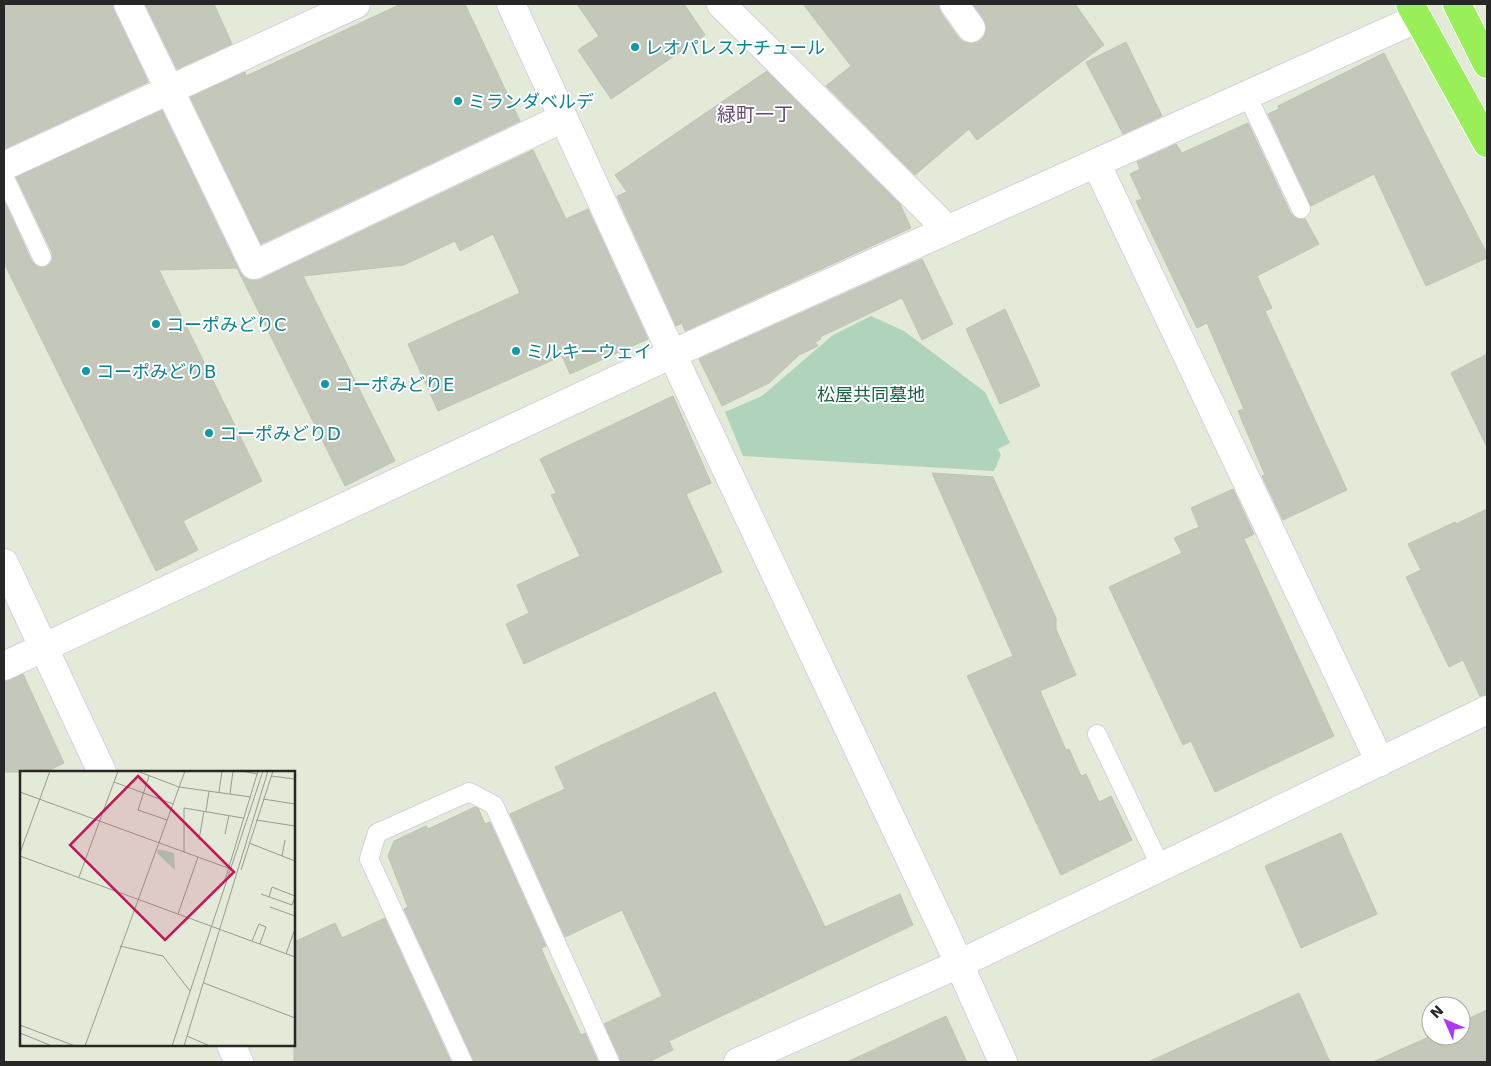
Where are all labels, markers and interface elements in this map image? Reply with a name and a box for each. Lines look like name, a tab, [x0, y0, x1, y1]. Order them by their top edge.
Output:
place label: レオパレスナチュール	[645, 37, 825, 58]
marker: レオパレスナチュール	[629, 41, 641, 53]
place label: ミランダベルデ	[468, 91, 594, 112]
marker: ミランダベルデ	[452, 95, 464, 107]
district label: 緑町一丁	[717, 103, 793, 125]
place label: コーポみどりC	[166, 314, 287, 335]
marker: コーポみどりC	[150, 318, 162, 330]
place label: ミルキーウェイ	[526, 341, 652, 362]
marker: ミルキーウェイ	[510, 345, 522, 357]
place label: コーポみどりB	[96, 361, 216, 382]
marker: コーポみどりB	[80, 365, 92, 377]
place label: コーポみどりE	[335, 374, 454, 395]
marker: コーポみどりE	[319, 378, 331, 390]
park label: 松屋共同墓地	[817, 384, 925, 405]
place label: コーポみどりD	[219, 423, 341, 444]
marker: コーポみどりD	[203, 427, 215, 439]
inset map	[20, 771, 295, 1046]
north arrow	[1421, 996, 1471, 1046]
text: N	[1427, 1002, 1447, 1022]

